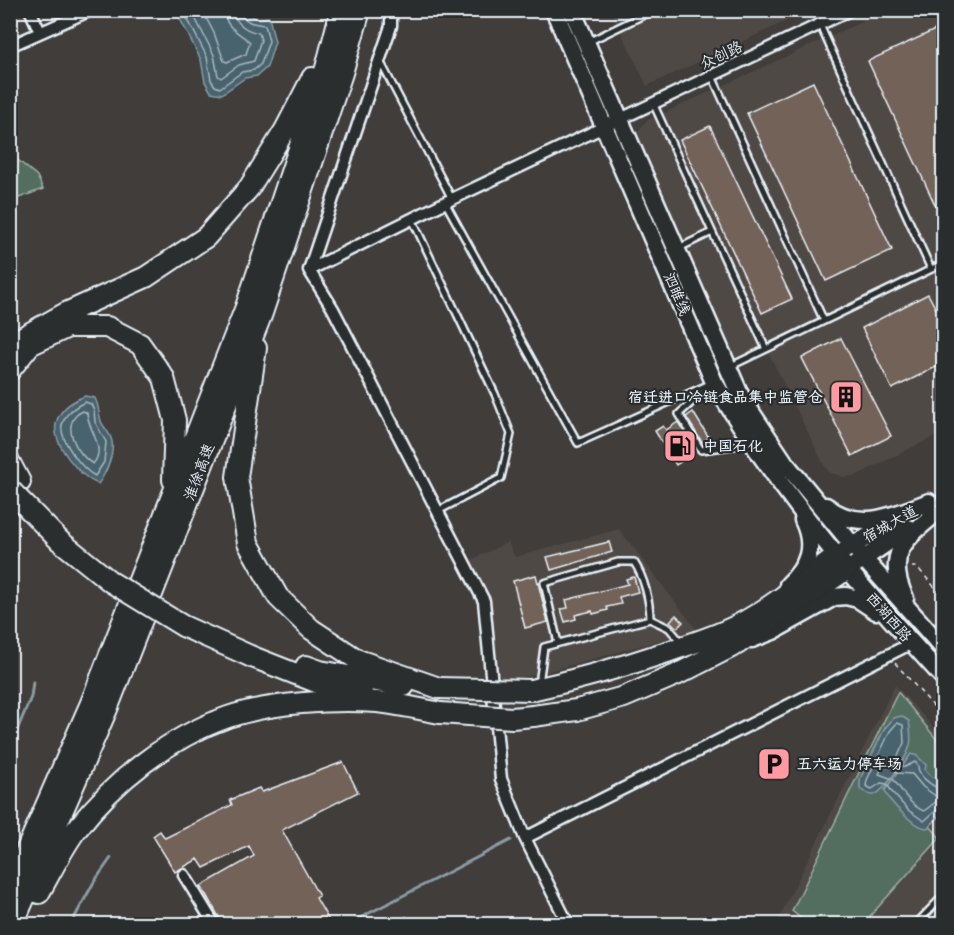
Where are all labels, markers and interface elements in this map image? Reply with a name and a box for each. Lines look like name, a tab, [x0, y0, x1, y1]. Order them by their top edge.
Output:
street label: 众创路	[696, 36, 746, 74]
street label: 泗睢线	[659, 269, 695, 319]
building icon: 宿迁进口冷链食品集中监管仓	[828, 379, 864, 415]
place label: 宿迁进口冷链食品集中监管仓	[628, 387, 823, 407]
fuel station icon: 中国石化	[662, 428, 698, 464]
place label: 中国石化	[703, 436, 763, 456]
street label: 淮徐高速	[179, 440, 219, 504]
street label: 宿城大道	[859, 501, 921, 547]
street label: 西湖西路	[862, 588, 916, 646]
parking icon: 五六运力停车场	[756, 746, 792, 782]
place label: 五六运力停车场	[797, 754, 902, 774]

